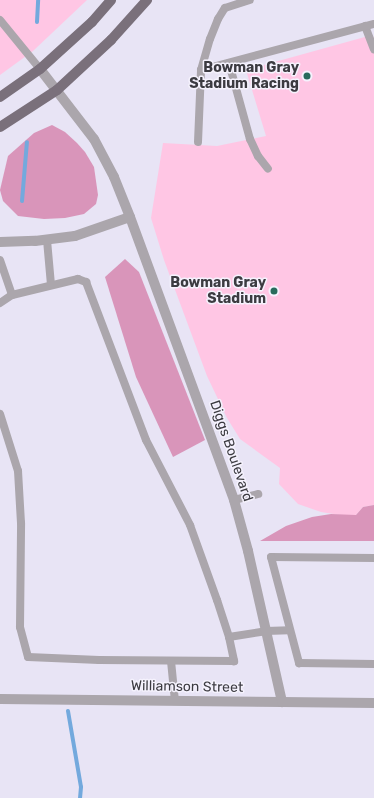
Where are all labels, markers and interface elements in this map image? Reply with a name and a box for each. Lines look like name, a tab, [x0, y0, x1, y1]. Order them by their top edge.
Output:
place label: Bowman Gray Stadium Racing	[189, 60, 299, 92]
marker: Bowman Gray Stadium Racing	[302, 71, 312, 81]
place label: Bowman Gray Stadium	[170, 275, 266, 308]
marker: Bowman Gray Stadium	[269, 286, 279, 296]
street label: Diggs Boulevard	[206, 398, 256, 504]
street label: Williamson Street	[131, 678, 243, 696]

